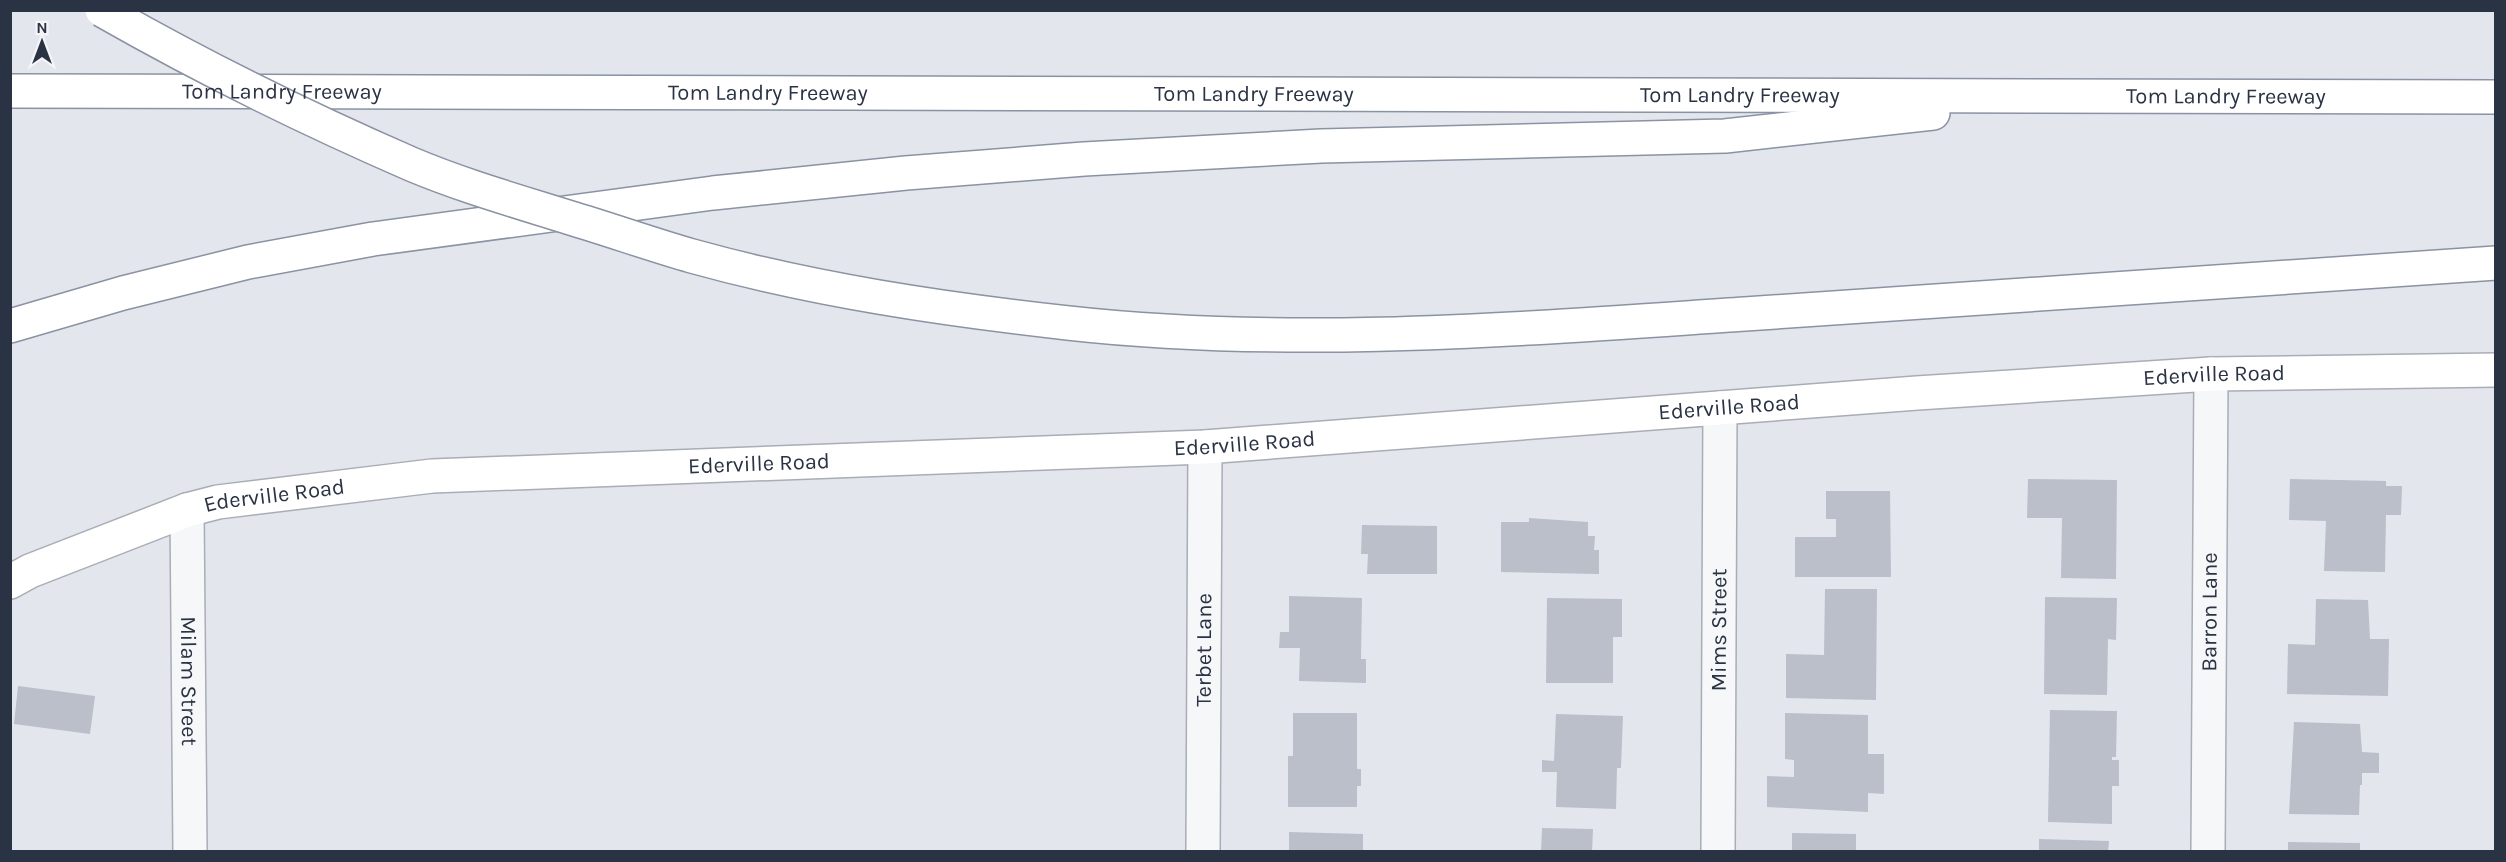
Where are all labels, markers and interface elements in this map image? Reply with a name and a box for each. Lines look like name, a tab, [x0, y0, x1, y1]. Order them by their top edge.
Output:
north arrow	[12, 12, 72, 72]
text: N	[36, 18, 48, 37]
street label: Tom Landry Freeway	[182, 78, 382, 105]
street label: Tom Landry Freeway	[668, 80, 868, 106]
street label: Tom Landry Freeway	[1154, 81, 1354, 107]
street label: Tom Landry Freeway	[1640, 82, 1840, 108]
street label: Tom Landry Freeway	[2126, 83, 2326, 110]
street label: Ederville Road	[2142, 360, 2285, 391]
street label: Ederville Road	[1657, 389, 1801, 426]
street label: Ederville Road	[1173, 426, 1316, 461]
street label: Ederville Road	[688, 448, 830, 479]
street label: Ederville Road	[201, 474, 346, 518]
street label: Barron Lane	[2196, 552, 2223, 672]
street label: Mims Street	[1706, 568, 1732, 692]
street label: Terbet Lane	[1191, 593, 1217, 707]
street label: Milam Street	[175, 616, 202, 746]

